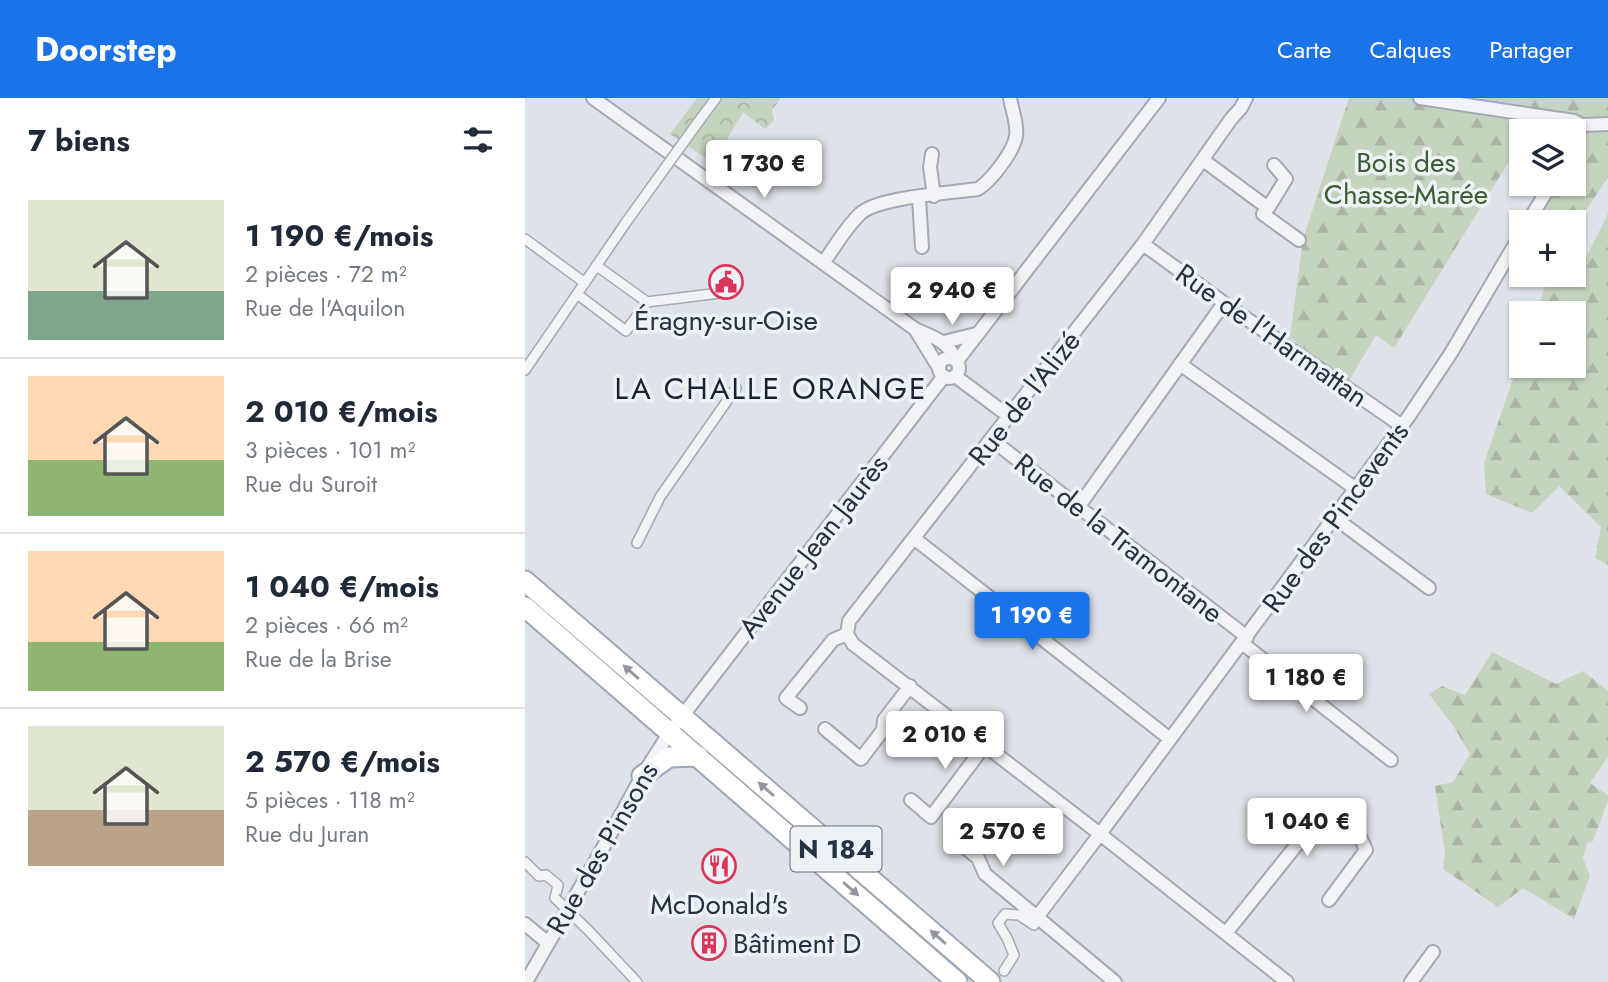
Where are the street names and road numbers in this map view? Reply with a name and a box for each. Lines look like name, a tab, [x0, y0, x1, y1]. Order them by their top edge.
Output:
street label: Rue de l'Harmattan	[1167, 254, 1376, 417]
street label: Rue de l'Alizé	[959, 322, 1090, 474]
street label: Rue des Pincevents	[1252, 413, 1419, 621]
street label: Rue de la Tramontane	[1005, 444, 1232, 633]
street label: Avenue Jean Jaurès	[729, 446, 898, 647]
street label: Rue des Pinsons	[536, 754, 668, 942]
road number: N 184	[791, 827, 881, 872]

